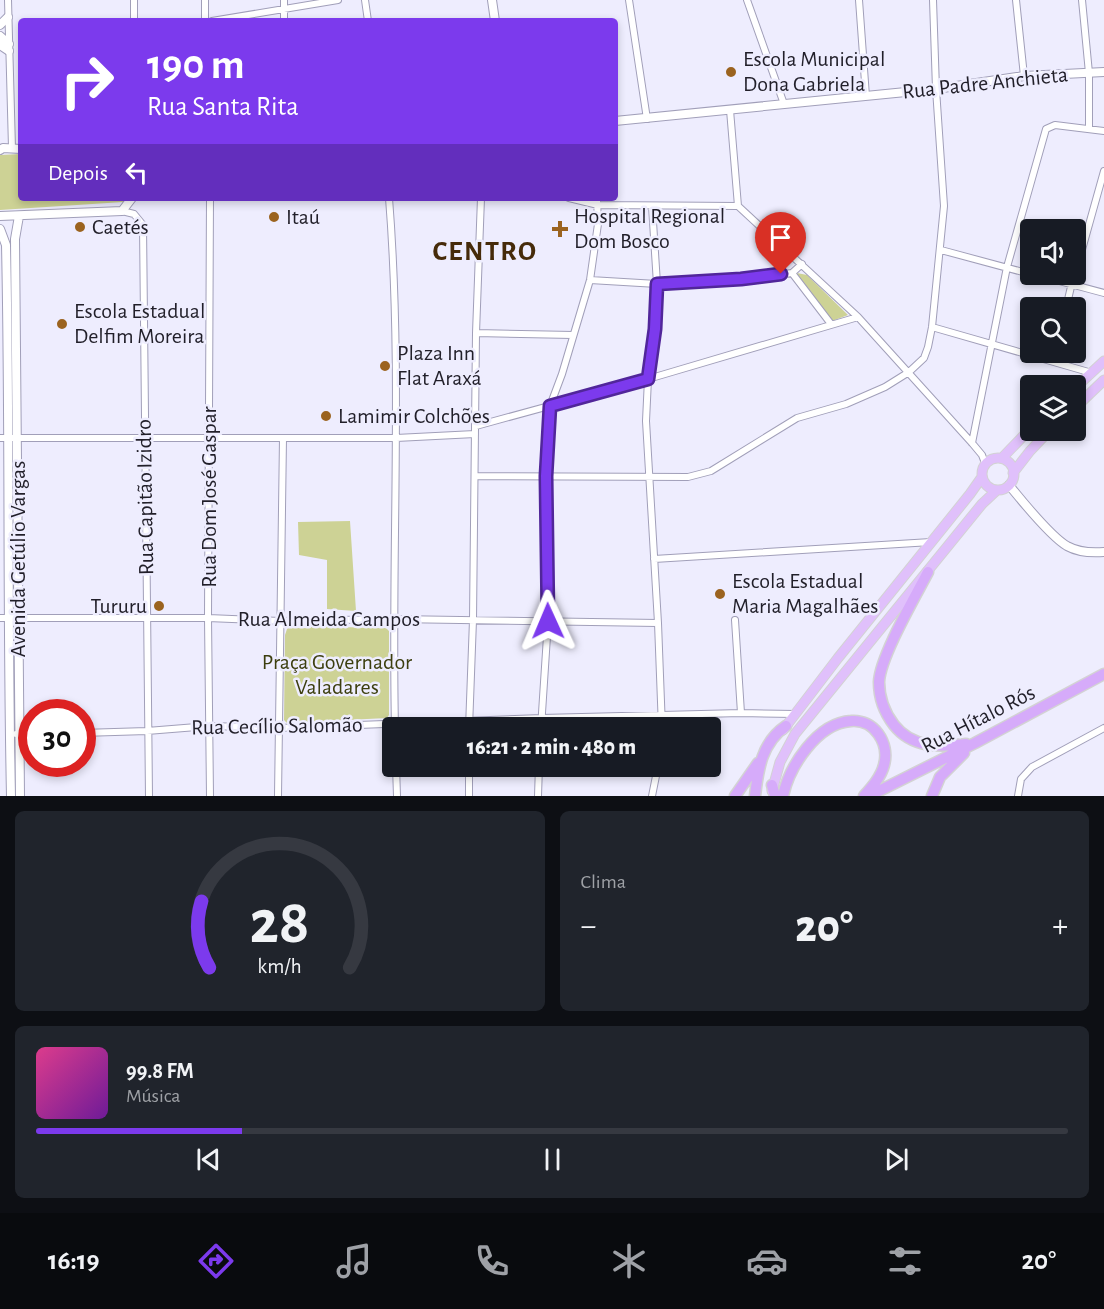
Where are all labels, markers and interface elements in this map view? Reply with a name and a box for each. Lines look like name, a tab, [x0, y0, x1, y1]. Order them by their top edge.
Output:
icon: right	[48, 42, 126, 120]
text: 190 m	[147, 44, 245, 86]
place label: Escola Municipal Dona Gabriela	[743, 48, 885, 95]
street label: Rua Padre Anchieta	[901, 63, 1069, 103]
marker: Escola Municipal Dona Gabriela	[724, 65, 738, 79]
text: Rua Santa Rita	[147, 93, 299, 120]
icon: left	[120, 156, 153, 189]
text: Depois	[48, 162, 108, 184]
place label: Hospital Regional Dom Bosco	[574, 205, 725, 252]
place label: Itaú	[286, 206, 320, 228]
marker: Itaú	[267, 210, 281, 224]
pin	[755, 212, 806, 274]
place label: Caetés	[92, 216, 149, 238]
map controls	[1020, 219, 1086, 441]
button: sound	[1020, 219, 1086, 285]
marker: Caetés	[73, 220, 87, 234]
marker: Hospital Regional Dom Bosco	[551, 220, 569, 238]
icon: arrive	[764, 221, 797, 254]
district label: CENTRO	[432, 238, 538, 266]
button: search	[1020, 297, 1086, 363]
place label: Escola Estadual Delfim Moreira	[74, 300, 205, 347]
marker: Escola Estadual Delfim Moreira	[55, 317, 69, 331]
place label: Plaza Inn Flat Araxá	[397, 342, 482, 389]
marker: Plaza Inn Flat Araxá	[378, 359, 392, 373]
button: layers	[1020, 375, 1086, 441]
place label: Lamimir Colchões	[338, 405, 490, 427]
street label: Rua Dom José Gaspar	[198, 406, 220, 588]
marker: Lamimir Colchões	[319, 409, 333, 423]
street label: Rua Capitão Izidro	[133, 419, 157, 575]
street label: Avenida Getúlio Vargas	[7, 461, 29, 657]
place label: Escola Estadual Maria Magalhães	[732, 570, 879, 617]
marker: Escola Estadual Maria Magalhães	[713, 587, 727, 601]
position arrow	[516, 589, 580, 653]
place label: Tururu	[90, 595, 147, 617]
marker: Tururu	[152, 599, 166, 613]
street label: Rua Almeida Campos	[238, 608, 420, 630]
park label: Praça Governador Valadares	[262, 651, 412, 698]
street label: Rua Hítalo Rós	[918, 681, 1038, 757]
speed limit sign: 30	[18, 699, 96, 777]
street label: Rua Cecílio Salomão	[191, 714, 363, 738]
text: 16:21 · 2 min · 480 m	[467, 736, 636, 758]
text: Clima	[581, 872, 626, 892]
text: 28	[250, 892, 310, 954]
text: 20°	[795, 905, 853, 950]
text: −	[581, 910, 596, 943]
text: +	[1052, 910, 1068, 943]
text: km/h	[258, 956, 302, 977]
text: 99.8 FM	[126, 1060, 194, 1082]
text: Música	[126, 1086, 181, 1106]
icon: previous	[192, 1143, 225, 1176]
icon: pause	[536, 1143, 569, 1176]
icon: next	[880, 1143, 913, 1176]
icon: directions	[195, 1240, 237, 1282]
icon: music	[333, 1240, 375, 1282]
icon: phone	[471, 1240, 513, 1282]
icon: climate	[608, 1240, 650, 1282]
icon: car	[746, 1240, 788, 1282]
icon: filters	[884, 1240, 926, 1282]
text: 16:19	[48, 1247, 100, 1274]
text: 20°	[1021, 1247, 1056, 1274]

